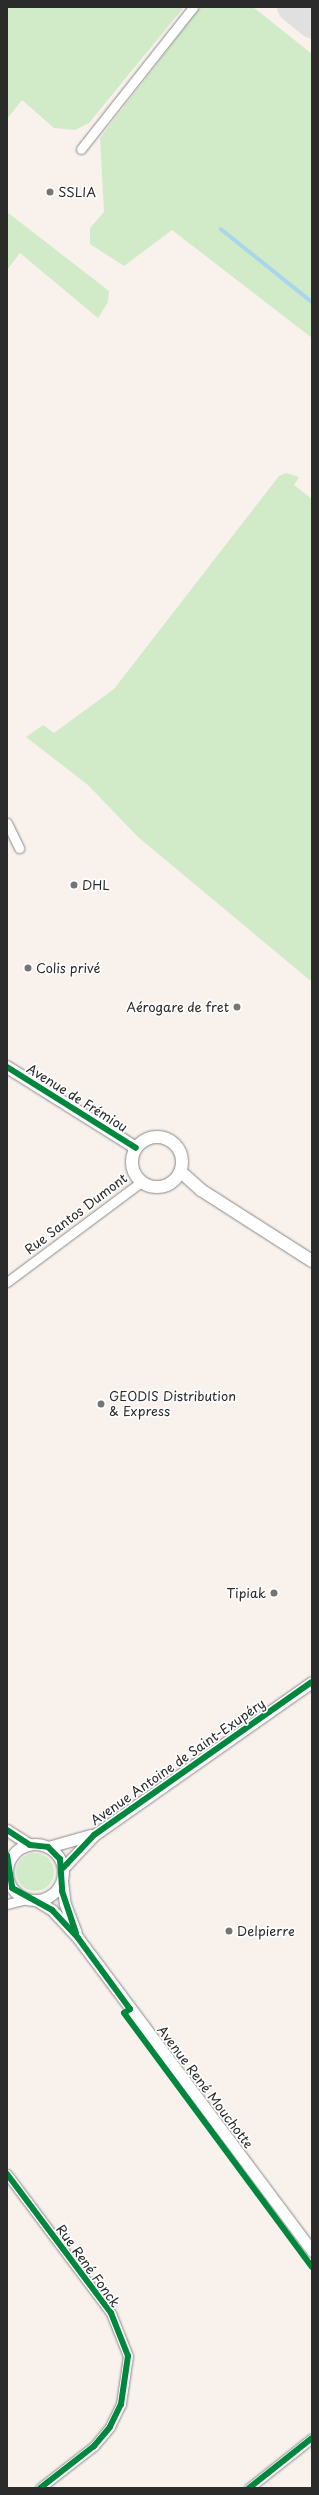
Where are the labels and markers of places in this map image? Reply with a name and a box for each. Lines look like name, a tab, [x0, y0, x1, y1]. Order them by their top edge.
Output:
place label: SSLIA	[58, 184, 96, 200]
marker: SSLIA	[45, 187, 55, 197]
place label: DHL	[82, 877, 110, 893]
marker: DHL	[69, 880, 79, 890]
place label: Colis privé	[36, 960, 101, 976]
marker: Colis privé	[23, 963, 33, 973]
place label: Aérogare de fret	[126, 999, 229, 1015]
marker: Aérogare de fret	[232, 1002, 242, 1012]
place label: GEODIS Distribution & Express	[109, 1389, 237, 1420]
marker: GEODIS Distribution & Express	[96, 1399, 106, 1409]
place label: Tipiak	[226, 1585, 266, 1601]
marker: Tipiak	[269, 1588, 279, 1598]
place label: Delpierre	[237, 1923, 294, 1939]
marker: Delpierre	[224, 1926, 234, 1936]

